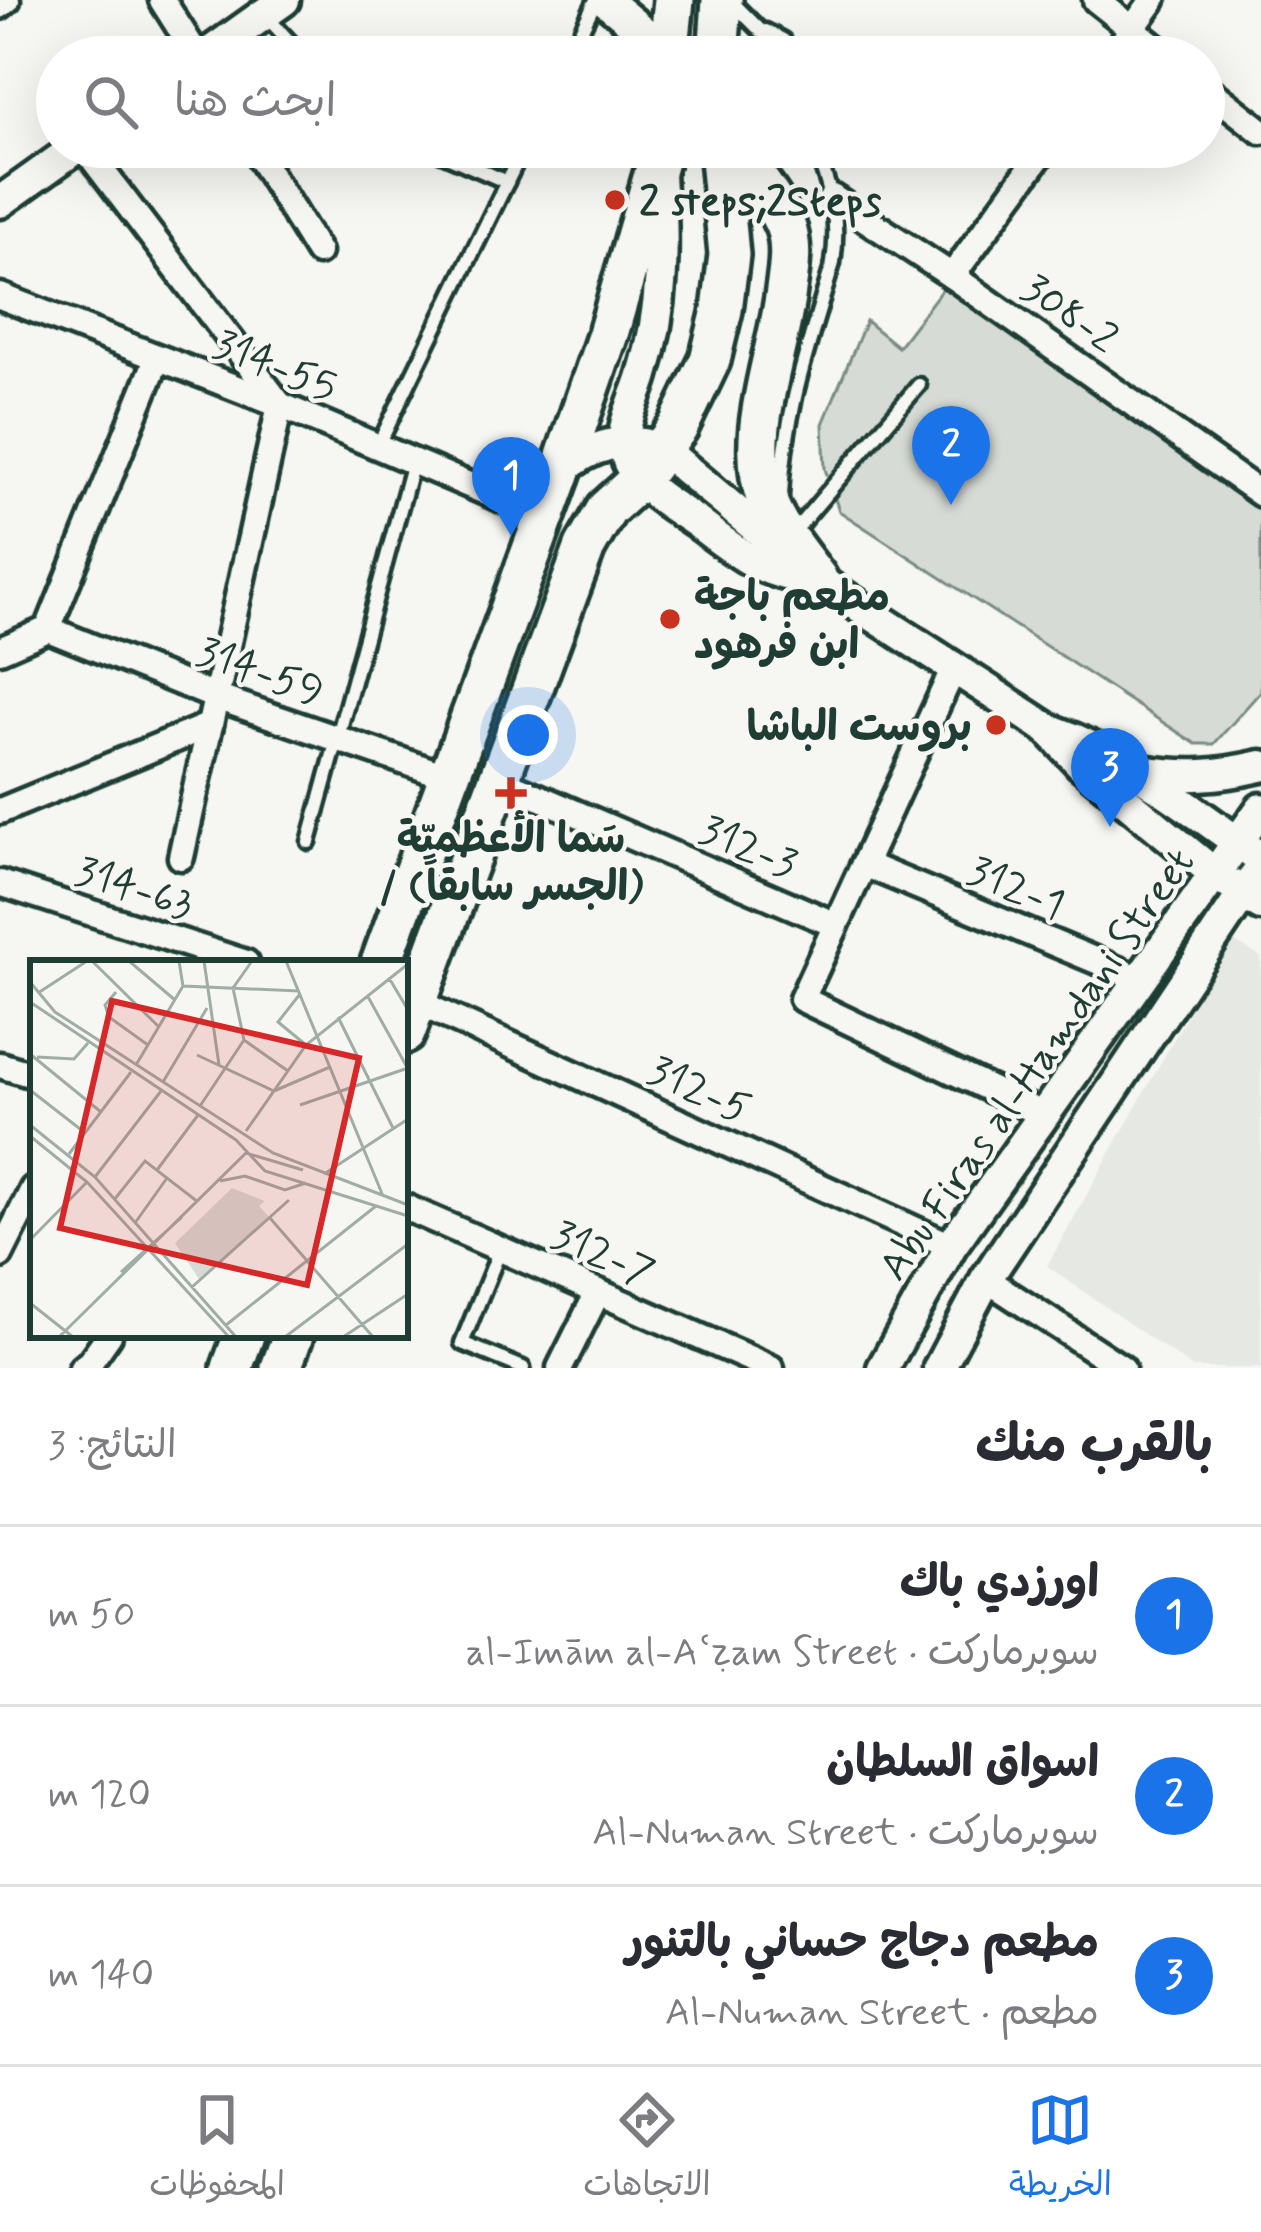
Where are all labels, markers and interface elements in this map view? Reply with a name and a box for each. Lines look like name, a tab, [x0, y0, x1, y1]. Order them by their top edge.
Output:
search box	[36, 36, 1225, 168]
icon: search	[78, 69, 144, 135]
text: ابحث هنا	[174, 73, 337, 132]
place label: 2 steps;2Steps	[639, 176, 882, 231]
marker: 2 steps;2Steps	[602, 187, 628, 213]
street label: 308-2	[1010, 262, 1128, 368]
street label: 314-55	[205, 318, 344, 417]
pin: 2	[912, 406, 990, 505]
pin: 1	[472, 437, 550, 536]
place label: مطعم باجة ابن فرهود	[694, 571, 890, 674]
marker: مطعم باجة ابن فرهود	[657, 606, 683, 632]
street label: 314-59	[189, 625, 331, 722]
place label: بروست الباشا	[746, 701, 972, 756]
your location	[498, 705, 558, 765]
marker: بروست الباشا	[983, 712, 1009, 738]
pin: 3	[1071, 728, 1149, 827]
marker: سَما الأعظميّة / (الجسر سابقاً)	[498, 780, 524, 806]
street label: 312-3	[691, 803, 804, 893]
place label: سَما الأعظميّة / (الجسر سابقاً)	[379, 810, 643, 916]
street label: Abu Firas al-Hamdani Street	[867, 838, 1208, 1292]
street label: 312-1	[959, 844, 1072, 934]
street label: 314-63	[68, 845, 199, 934]
inset map	[30, 960, 408, 1338]
street label: 312-5	[639, 1044, 758, 1139]
street label: 312-7	[543, 1208, 662, 1302]
text: بالقرب منك	[976, 1413, 1213, 1479]
text: النتائج: 3	[48, 1421, 177, 1472]
text: اورزدي باك	[900, 1554, 1099, 1613]
text: 50 m	[48, 1590, 135, 1641]
text: 1	[1165, 1590, 1183, 1641]
text: سوبرماركت · al-Imām al-Aʿẓam Street	[466, 1628, 1099, 1679]
text: اسواق السلطان	[826, 1734, 1099, 1793]
text: 120 m	[48, 1770, 151, 1821]
text: 2	[1164, 1770, 1184, 1821]
text: سوبرماركت · Al-Numan Street	[592, 1808, 1099, 1859]
text: مطعم دجاج حساني بالتنور	[626, 1914, 1099, 1973]
text: 140 m	[48, 1950, 154, 2001]
text: 3	[1165, 1950, 1183, 2001]
text: مطعم · Al-Numan Street	[665, 1988, 1099, 2039]
tab: المحفوظات	[149, 2087, 285, 2213]
tab: الاتجاهات	[583, 2087, 711, 2213]
tab: الخريطة	[1009, 2087, 1112, 2213]

